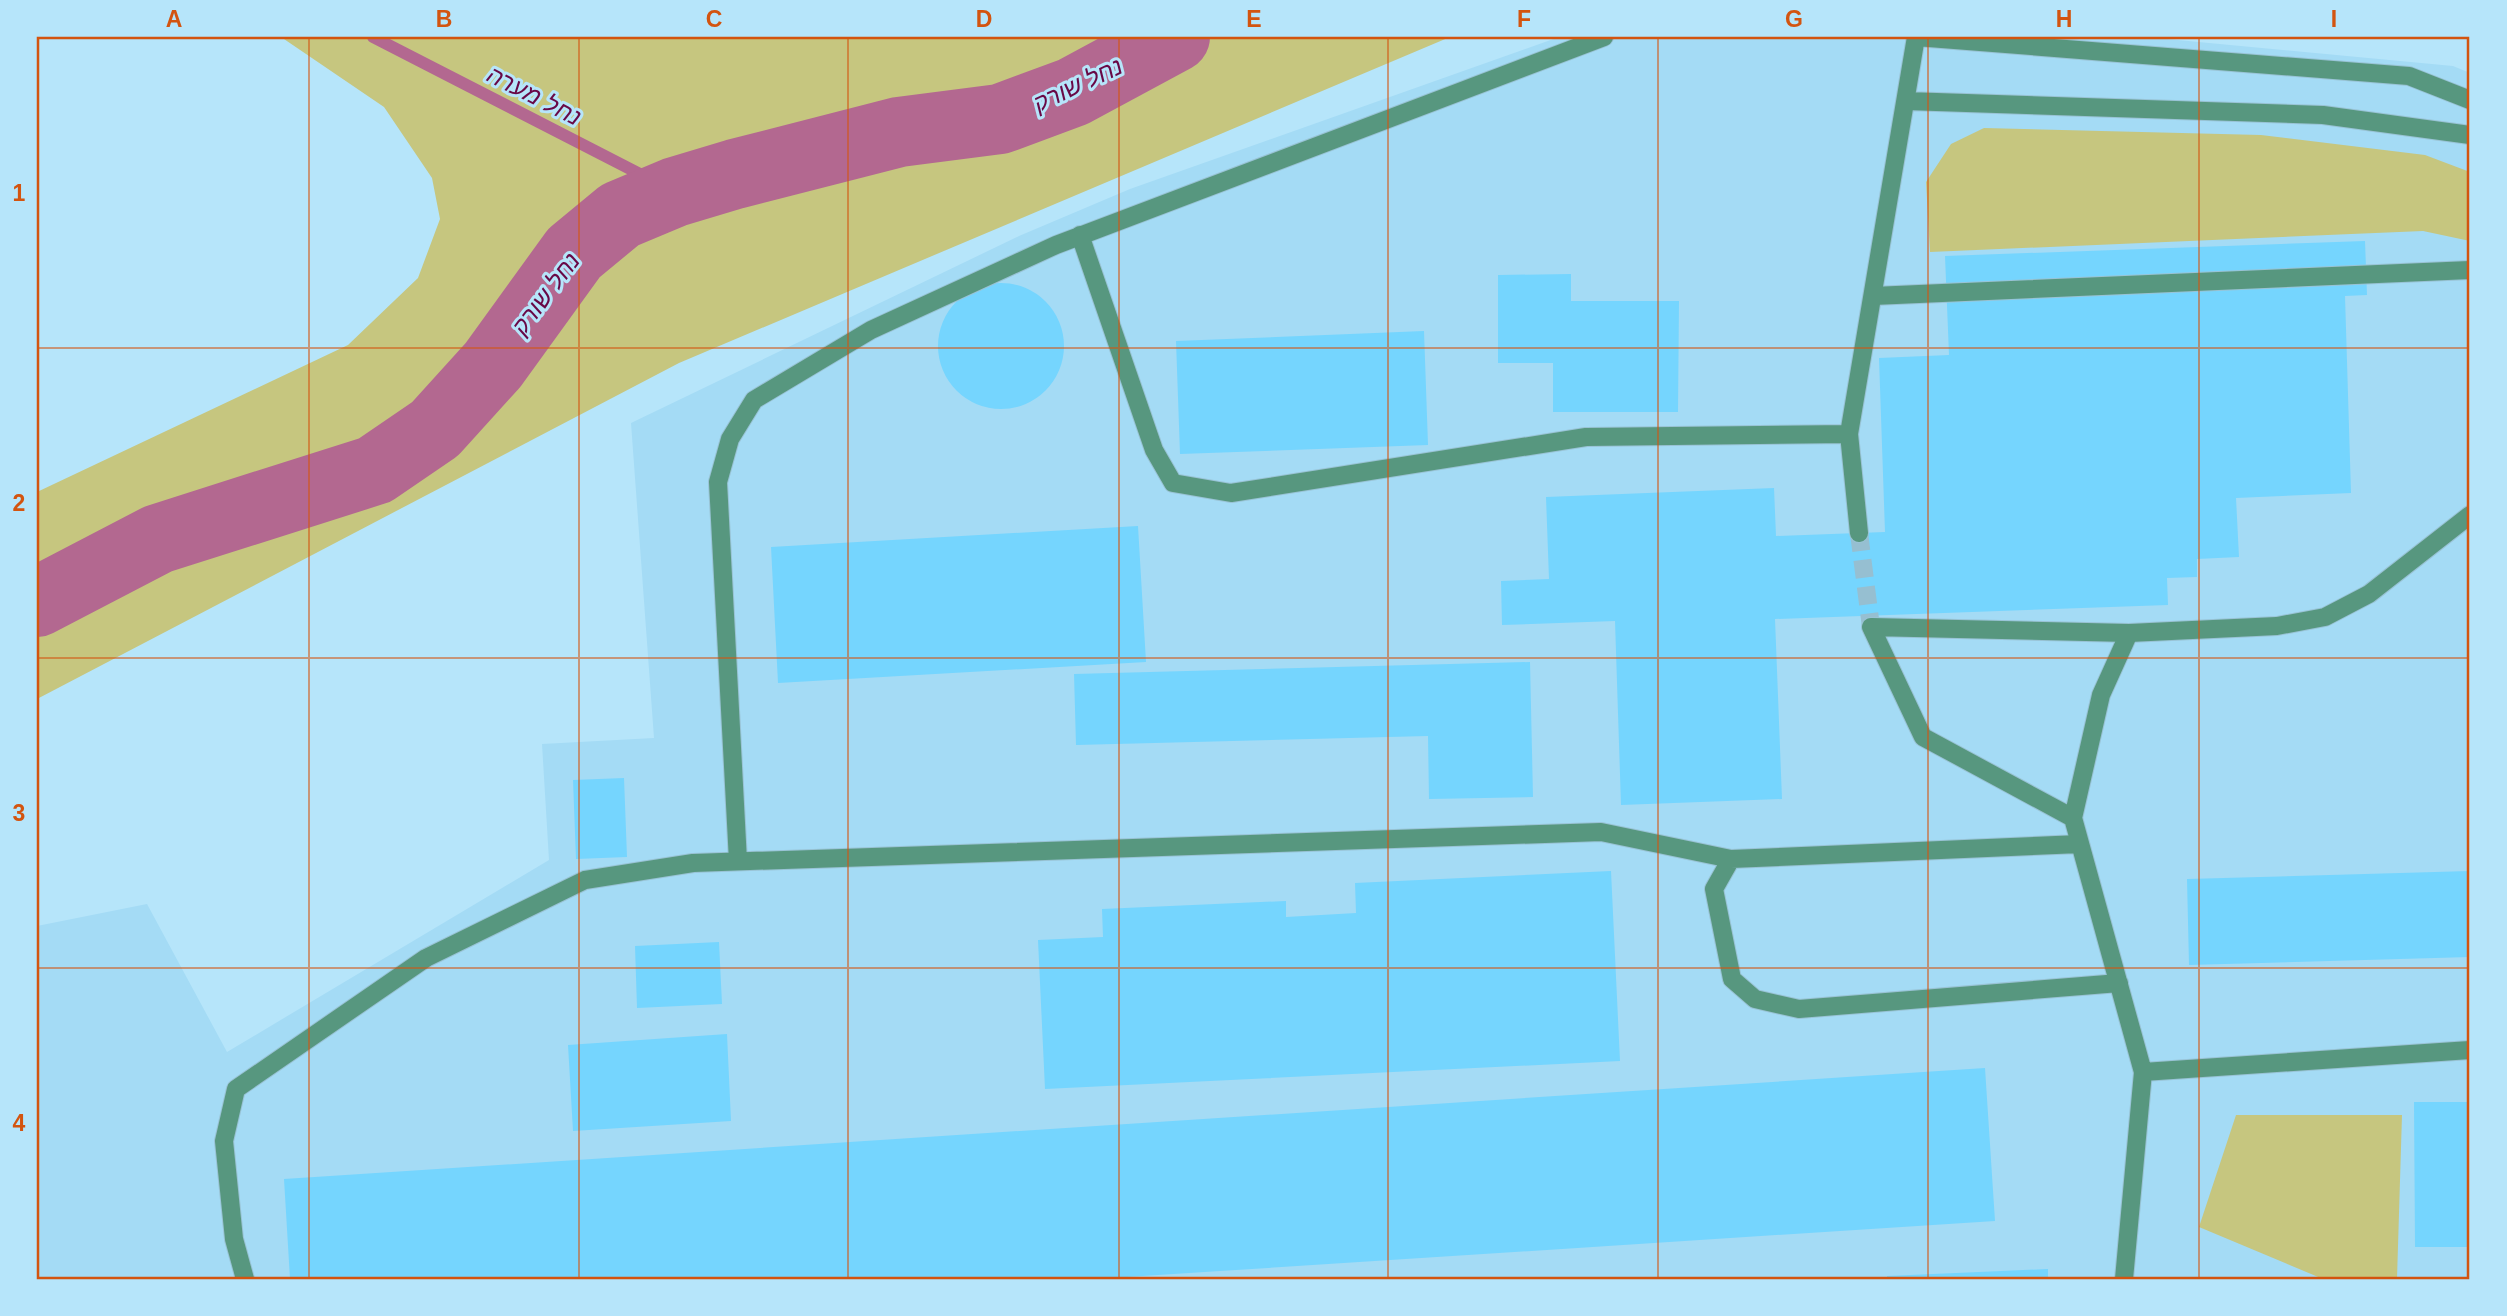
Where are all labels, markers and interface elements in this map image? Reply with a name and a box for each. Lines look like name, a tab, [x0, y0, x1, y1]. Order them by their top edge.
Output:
text: A	[166, 6, 182, 32]
text: B	[436, 6, 452, 32]
text: C	[706, 6, 722, 32]
text: D	[976, 6, 992, 32]
text: E	[1246, 6, 1262, 32]
text: F	[1517, 6, 1531, 32]
text: G	[1785, 6, 1803, 32]
text: H	[2056, 6, 2072, 32]
text: I	[2331, 6, 2337, 32]
water label: נחל שורק	[1028, 52, 1127, 117]
water label: נחל מערה	[483, 60, 586, 131]
text: 1	[13, 180, 26, 206]
water label: נחל שורק	[506, 248, 585, 341]
text: 2	[13, 490, 25, 516]
text: 3	[13, 800, 25, 826]
text: 4	[13, 1110, 26, 1136]

